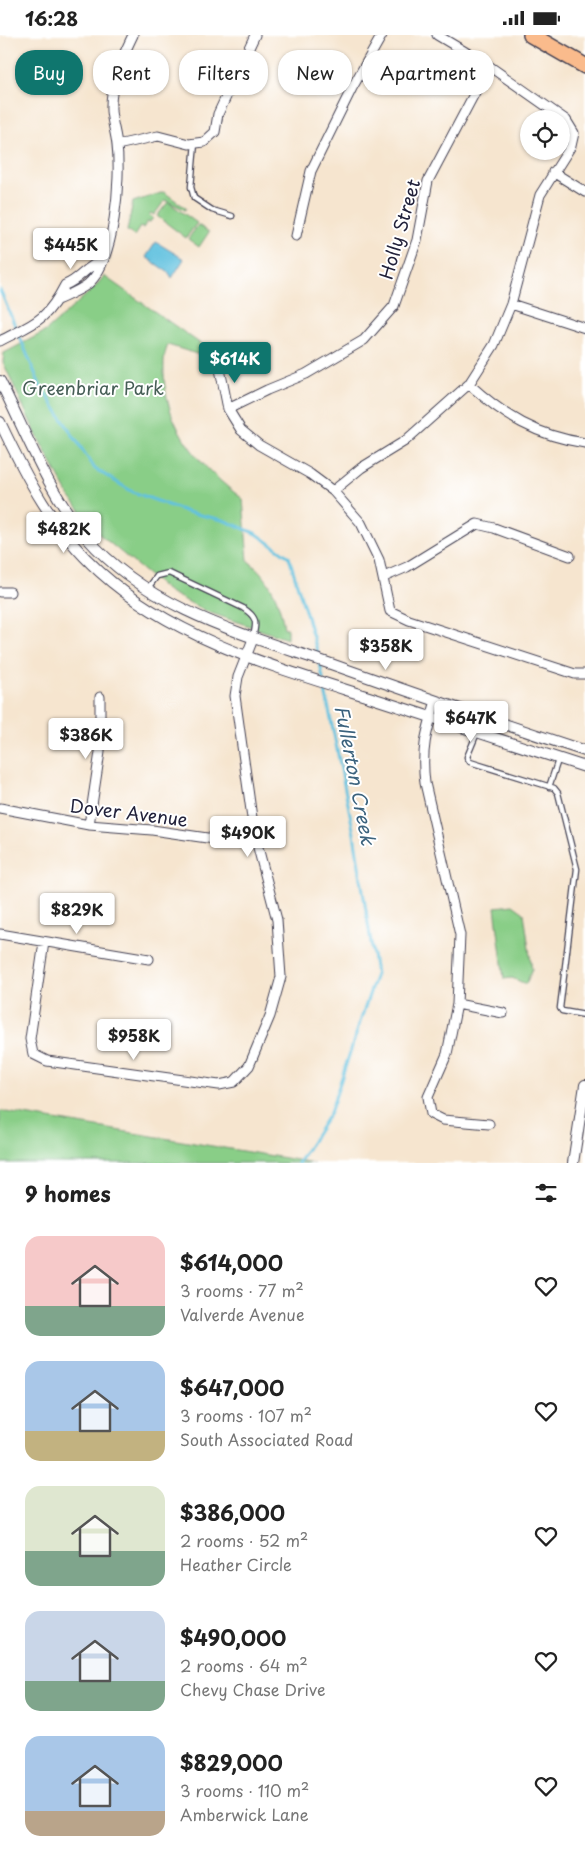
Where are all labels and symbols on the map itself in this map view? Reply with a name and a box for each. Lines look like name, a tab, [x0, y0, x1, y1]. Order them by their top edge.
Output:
street label: Holly Street	[372, 176, 426, 282]
pin: $445K	[36, 227, 106, 270]
pin: $614K	[200, 341, 270, 384]
park label: Greenbriar Park	[22, 374, 164, 401]
pin: $482K	[29, 511, 99, 554]
pin: $358K	[351, 629, 421, 671]
pin: $647K	[436, 701, 506, 743]
water label: Fullerton Creek	[329, 703, 384, 849]
pin: $386K	[51, 717, 121, 760]
street label: Dover Avenue	[69, 791, 190, 833]
pin: $490K	[213, 815, 283, 858]
pin: $829K	[42, 893, 112, 935]
pin: $958K	[99, 1019, 169, 1061]

